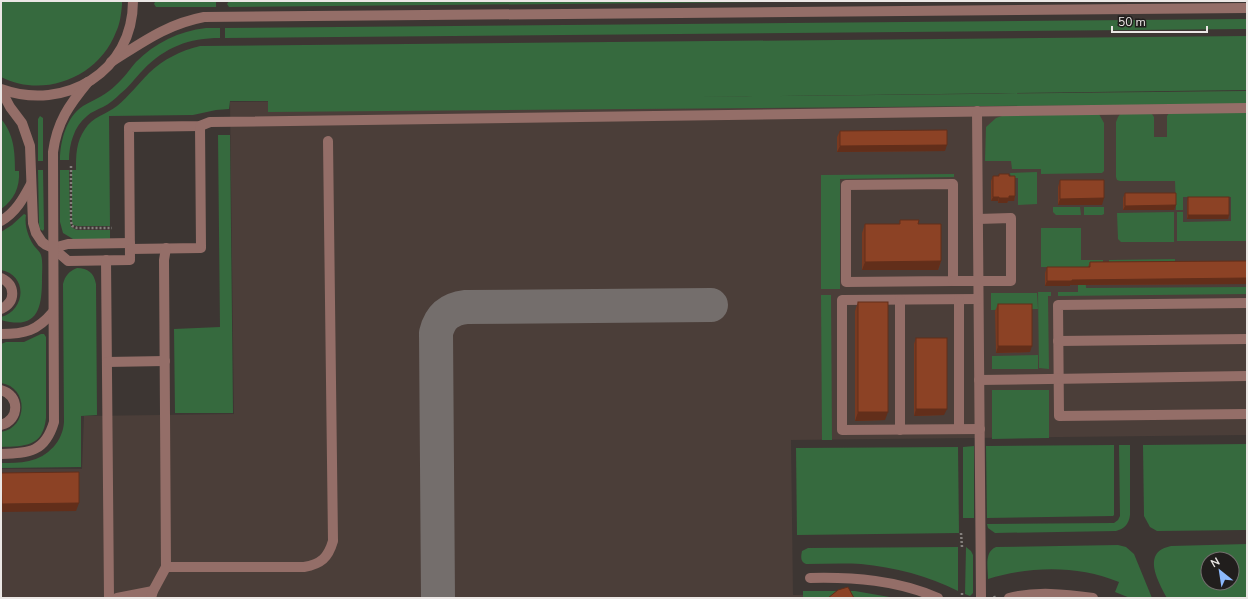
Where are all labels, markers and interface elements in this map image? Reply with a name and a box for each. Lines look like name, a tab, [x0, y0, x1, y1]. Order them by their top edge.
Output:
scale bar	[1112, 8, 1207, 34]
text: 50 m	[1118, 14, 1146, 30]
north arrow	[1200, 551, 1240, 591]
text: N	[1208, 554, 1223, 571]

